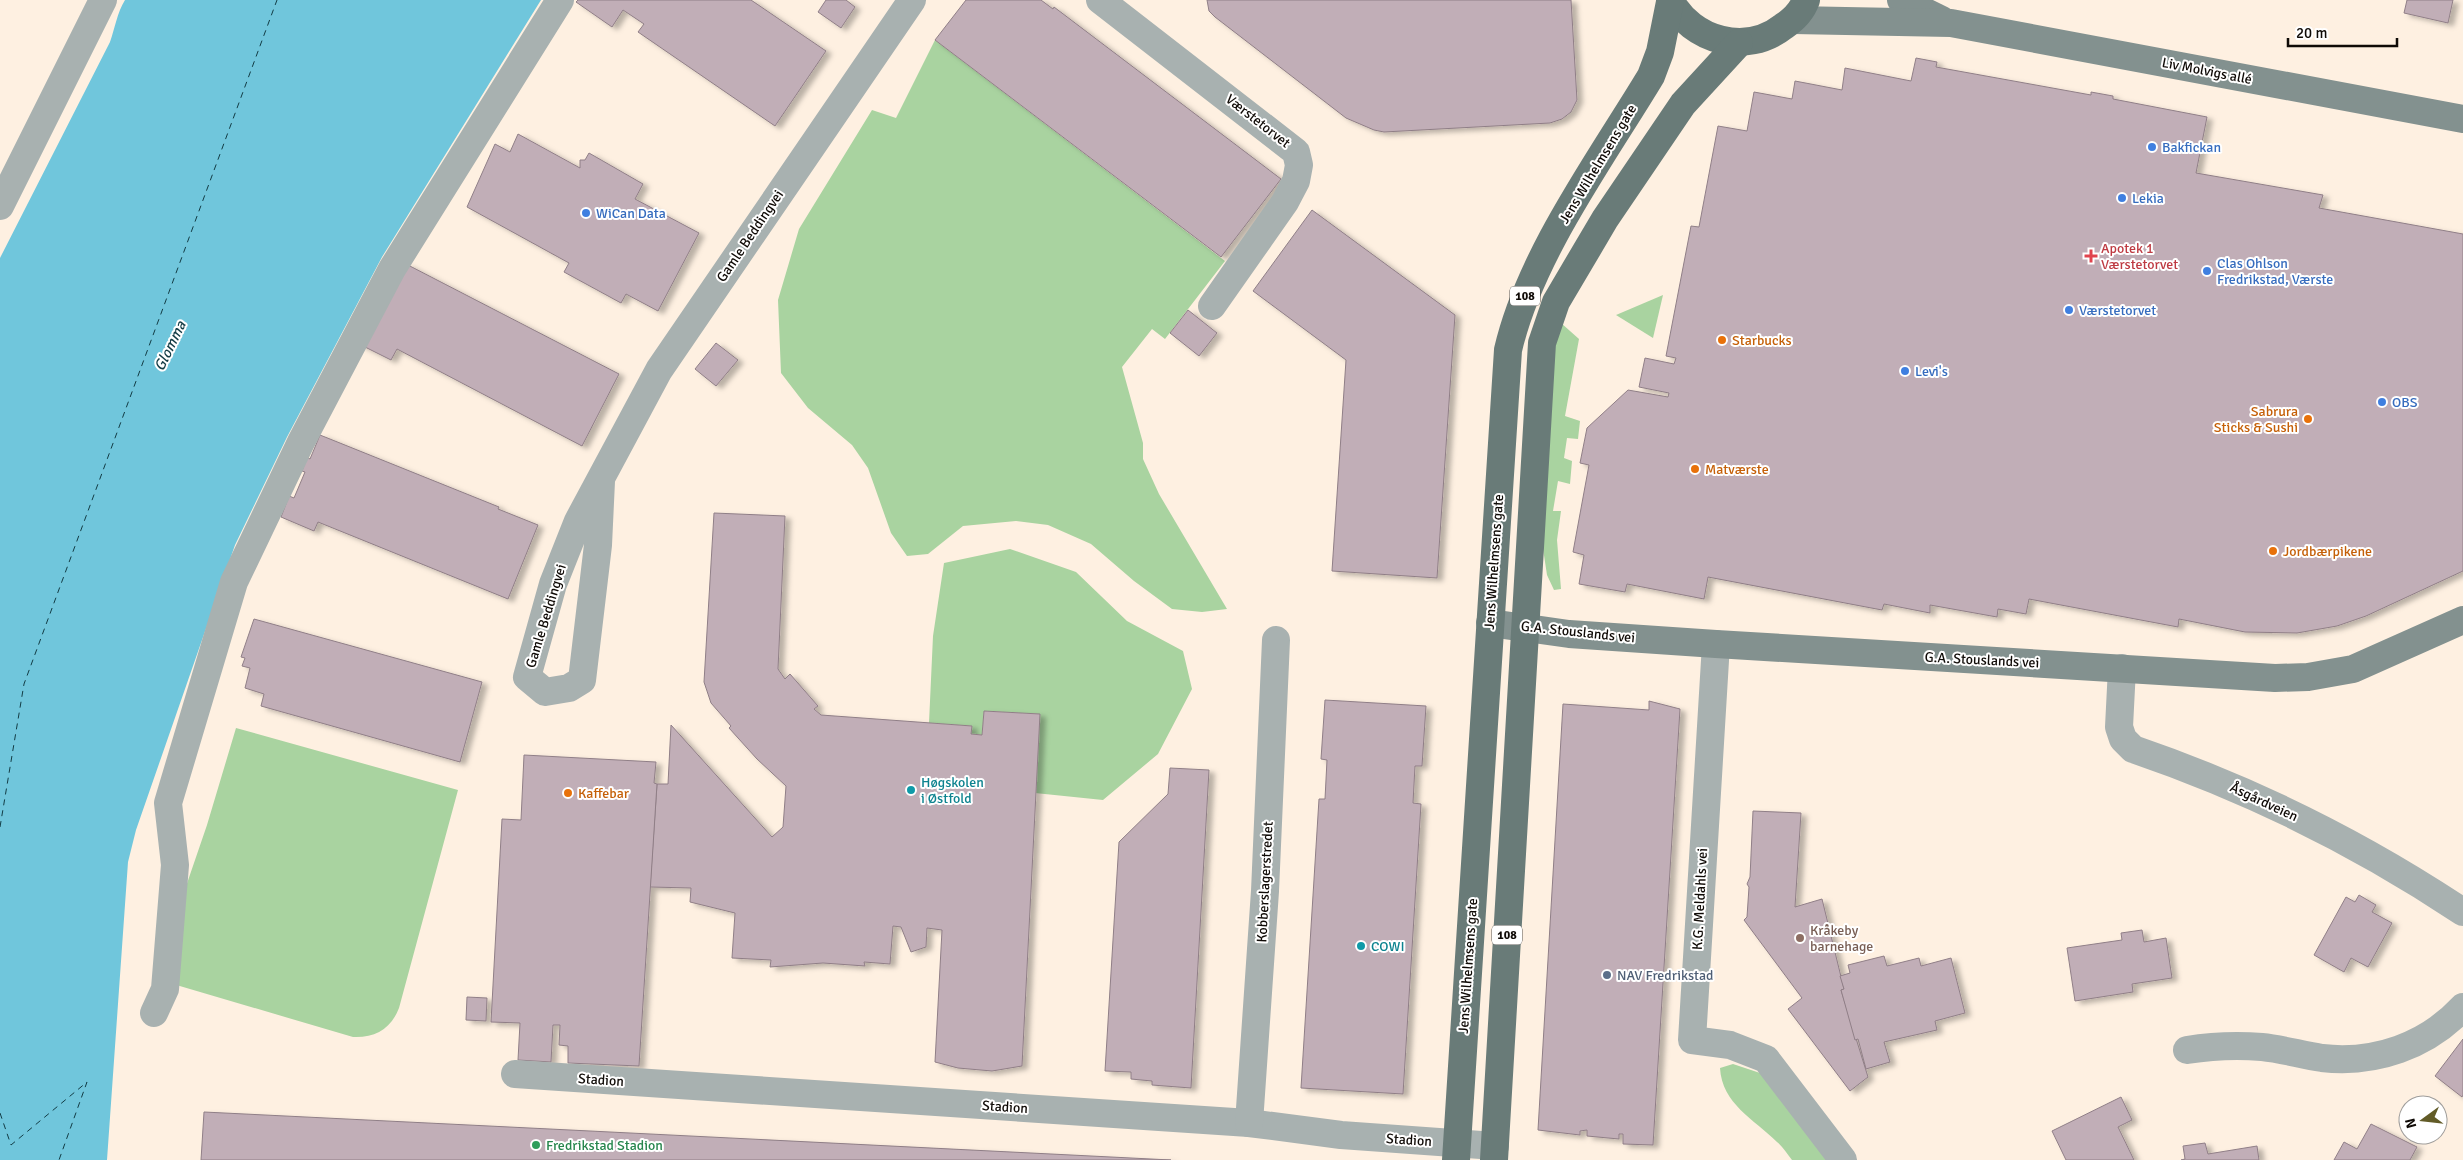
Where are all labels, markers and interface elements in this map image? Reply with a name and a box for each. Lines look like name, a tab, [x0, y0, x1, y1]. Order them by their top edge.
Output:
scale bar	[2288, 15, 2397, 47]
text: 20 m	[2296, 24, 2327, 42]
street label: Liv Molvigs allé	[2161, 54, 2253, 88]
street label: Værstetorvet	[1222, 91, 1294, 152]
street label: Jens Wilhelmsens gate	[1556, 101, 1640, 227]
place label: Bakfickan	[2162, 139, 2221, 156]
marker: Bakfickan	[2146, 141, 2158, 153]
street label: Gamle Beddingvei	[713, 187, 787, 285]
place label: Lekia	[2132, 190, 2164, 207]
marker: Lekia	[2116, 192, 2128, 204]
place label: WiCan Data	[596, 205, 666, 222]
marker: WiCan Data	[580, 207, 592, 219]
place label: Apotek 1 Værstetorvet	[2101, 240, 2178, 273]
marker: Apotek 1 Værstetorvet	[2085, 250, 2097, 262]
place label: Clas Ohlson Fredrikstad, Værste	[2217, 255, 2333, 288]
marker: Clas Ohlson Fredrikstad, Værste	[2201, 265, 2213, 277]
road number: 108	[1510, 286, 1540, 306]
place label: Værstetorvet	[2079, 302, 2156, 319]
marker: Værstetorvet	[2063, 304, 2075, 316]
water label: Glomma	[150, 318, 190, 374]
place label: Starbucks	[1732, 332, 1792, 349]
marker: Starbucks	[1716, 334, 1728, 346]
place label: Levi's	[1915, 363, 1948, 380]
marker: Levi's	[1899, 365, 1911, 377]
place label: OBS	[2392, 394, 2418, 411]
marker: OBS	[2376, 396, 2388, 408]
place label: Sabrura Sticks & Sushi	[2214, 403, 2298, 436]
marker: Sabrura Sticks & Sushi	[2302, 413, 2314, 425]
place label: Matværste	[1705, 461, 1769, 478]
marker: Matværste	[1689, 463, 1701, 475]
street label: Jens Wilhelmsens gate	[1481, 494, 1507, 630]
place label: Jordbærpikene	[2283, 543, 2372, 560]
marker: Jordbærpikene	[2267, 545, 2279, 557]
street label: Gamle Beddingvei	[522, 562, 570, 670]
street label: G.A. Stouslands vei	[1520, 618, 1636, 646]
street label: G.A. Stouslands vei	[1924, 649, 2040, 671]
place label: Høgskolen i Østfold	[921, 774, 984, 807]
street label: Åsgårdveien	[2227, 779, 2301, 825]
marker: Høgskolen i Østfold	[905, 784, 917, 796]
place label: Kaffebar	[578, 785, 630, 802]
marker: Kaffebar	[562, 787, 574, 799]
street label: Kobberslagerstredet	[1253, 821, 1277, 943]
street label: K.G. Meldahls vei	[1689, 848, 1711, 950]
street label: Jens Wilhelmsens gate	[1455, 898, 1481, 1034]
place label: Kråkeby barnehage	[1810, 922, 1873, 955]
road number: 108	[1492, 926, 1522, 944]
marker: Kråkeby barnehage	[1794, 932, 1806, 944]
place label: COWI	[1371, 938, 1405, 955]
marker: COWI	[1355, 940, 1367, 952]
place label: NAV Fredrikstad	[1617, 967, 1713, 984]
marker: NAV Fredrikstad	[1601, 969, 1613, 981]
street label: Stadion	[578, 1070, 624, 1090]
north arrow	[2398, 1095, 2448, 1145]
street label: Stadion	[982, 1097, 1028, 1117]
text: N	[2401, 1116, 2420, 1130]
street label: Stadion	[1386, 1130, 1432, 1150]
place label: Fredrikstad Stadion	[546, 1137, 663, 1154]
marker: Fredrikstad Stadion	[530, 1139, 542, 1151]

